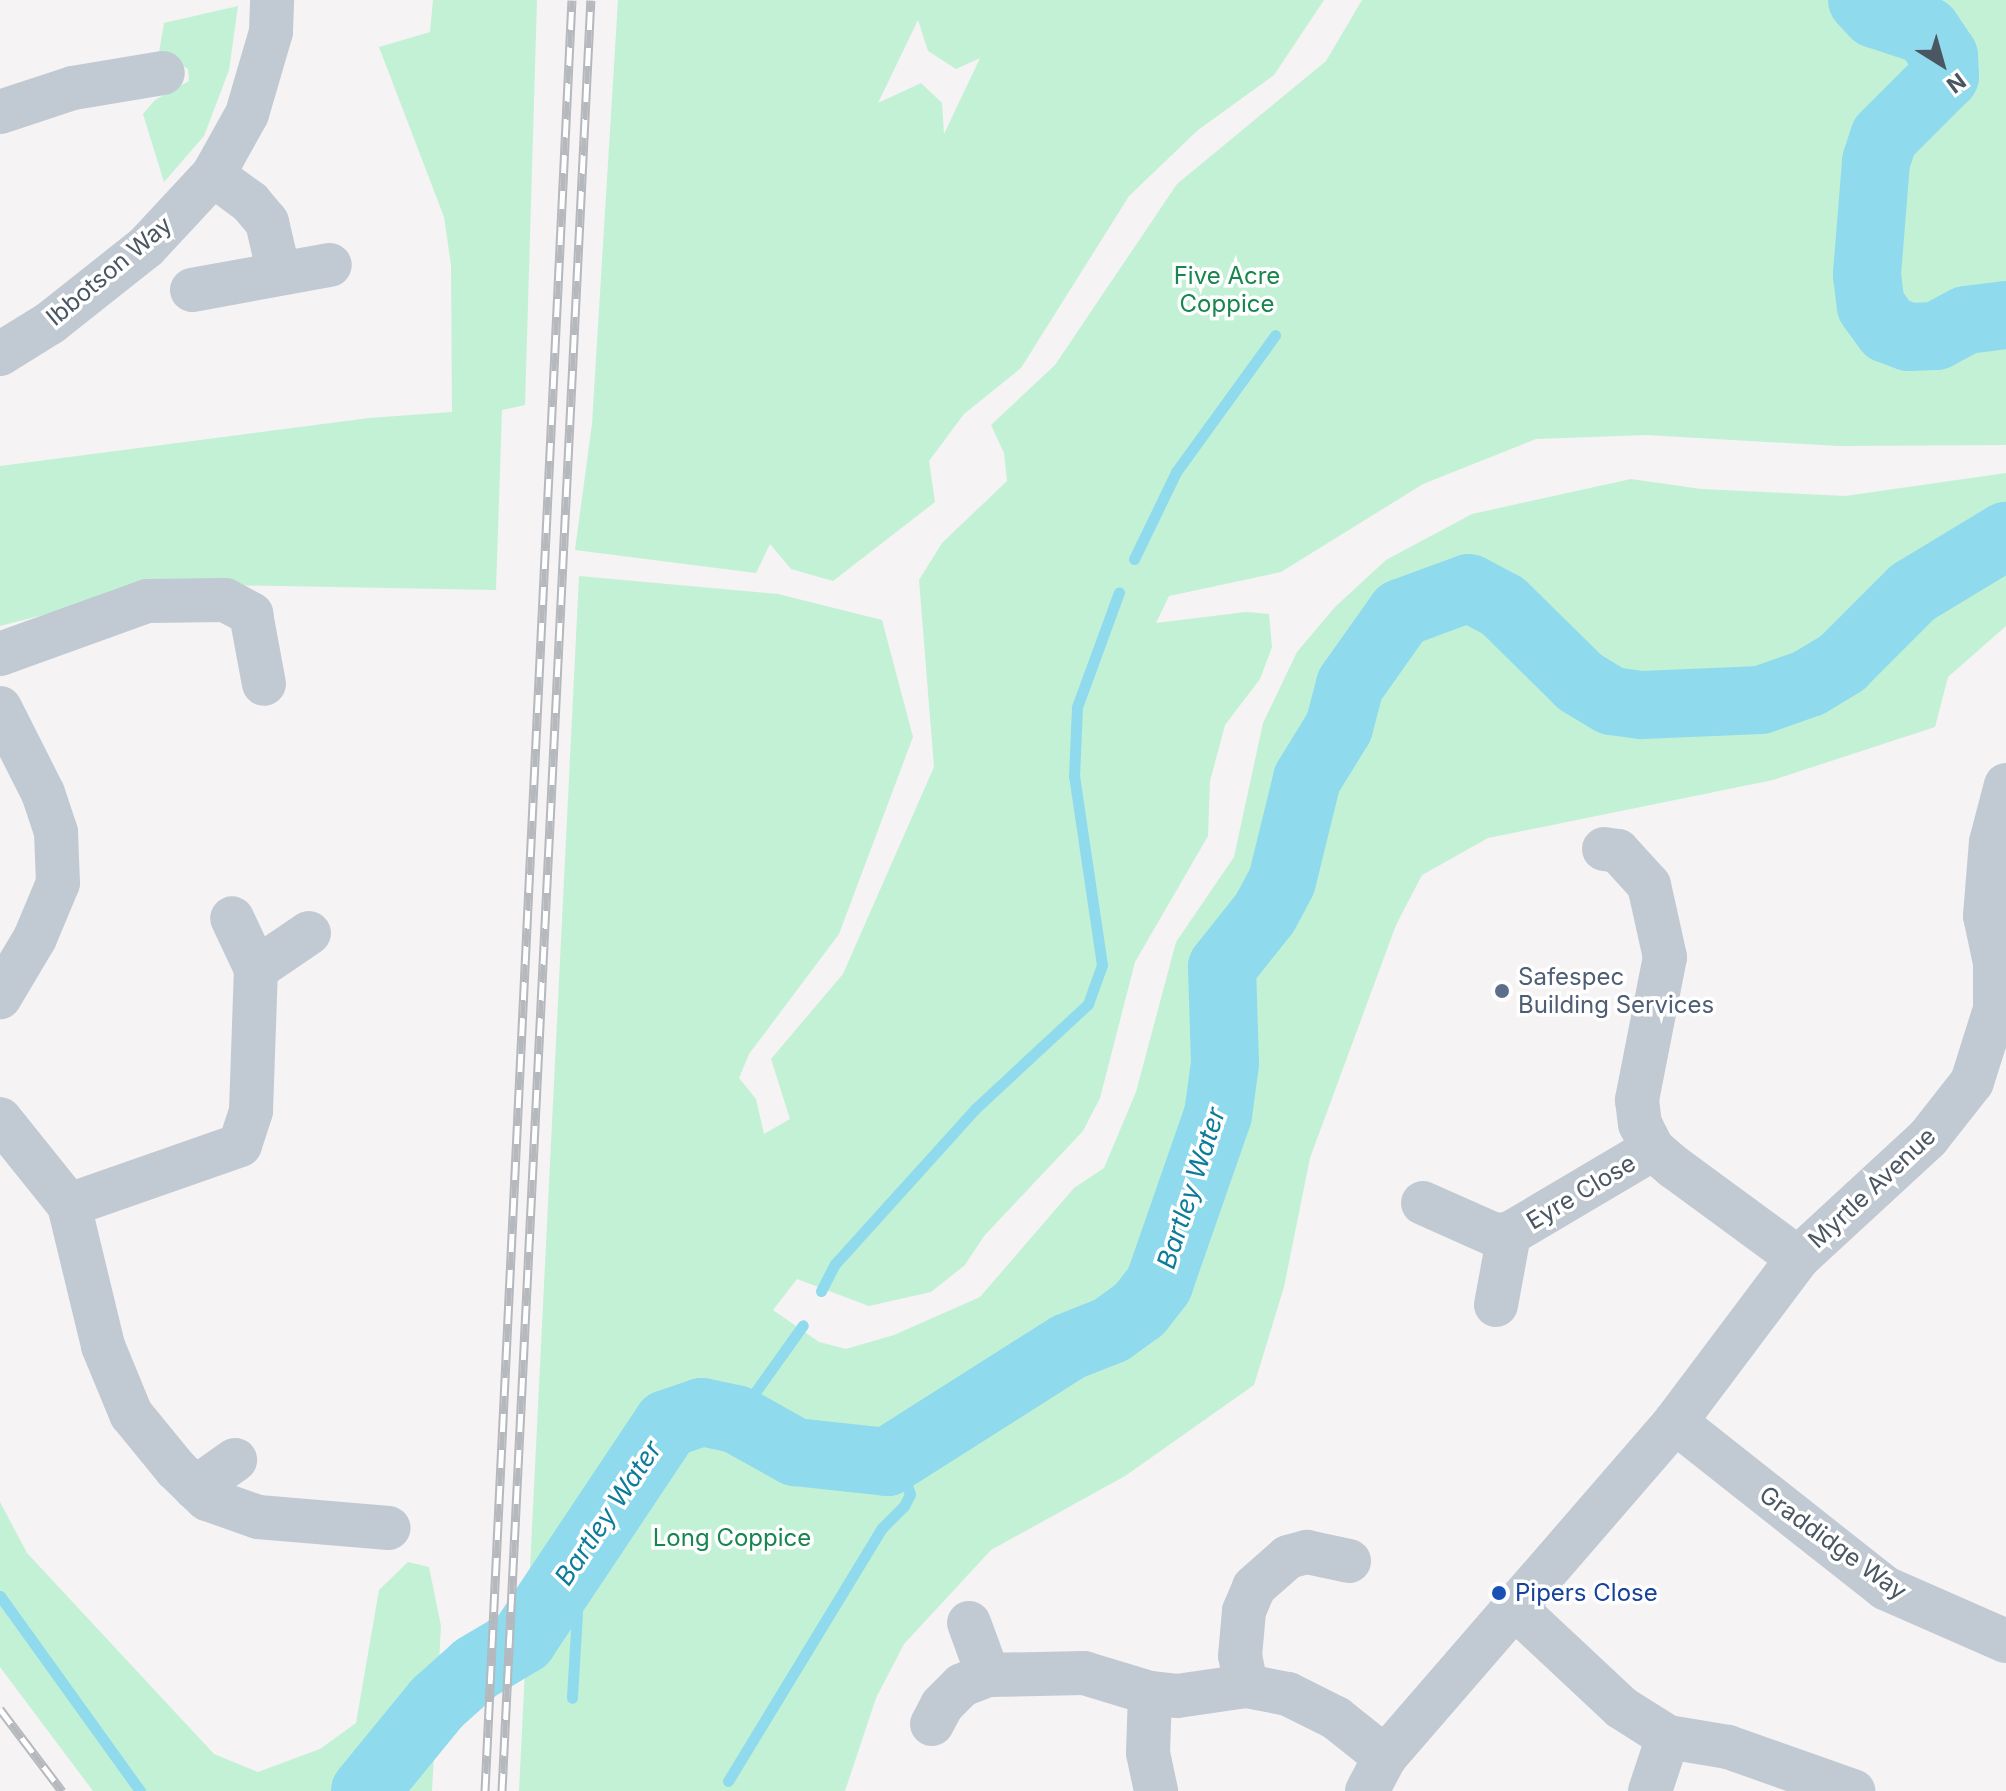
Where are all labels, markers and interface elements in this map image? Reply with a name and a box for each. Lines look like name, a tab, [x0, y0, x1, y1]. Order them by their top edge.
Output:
north arrow	[1902, 24, 1982, 104]
text: N	[1942, 68, 1971, 99]
street label: Ibbotson Way	[40, 210, 178, 332]
park label: Five Acre Coppice	[1174, 262, 1280, 318]
place label: Safespec Building Services	[1518, 963, 1714, 1019]
marker: Safespec Building Services	[1493, 982, 1511, 1000]
water label: Bartley Water	[1150, 1103, 1232, 1273]
street label: Myrtle Avenue	[1802, 1122, 1942, 1254]
street label: Eyre Close	[1521, 1148, 1641, 1236]
water label: Bartley Water	[548, 1435, 668, 1591]
street label: Graddidge Way	[1754, 1480, 1912, 1606]
park label: Long Coppice	[653, 1524, 811, 1552]
place label: Pipers Close	[1515, 1579, 1658, 1607]
marker: Pipers Close	[1490, 1584, 1508, 1602]

